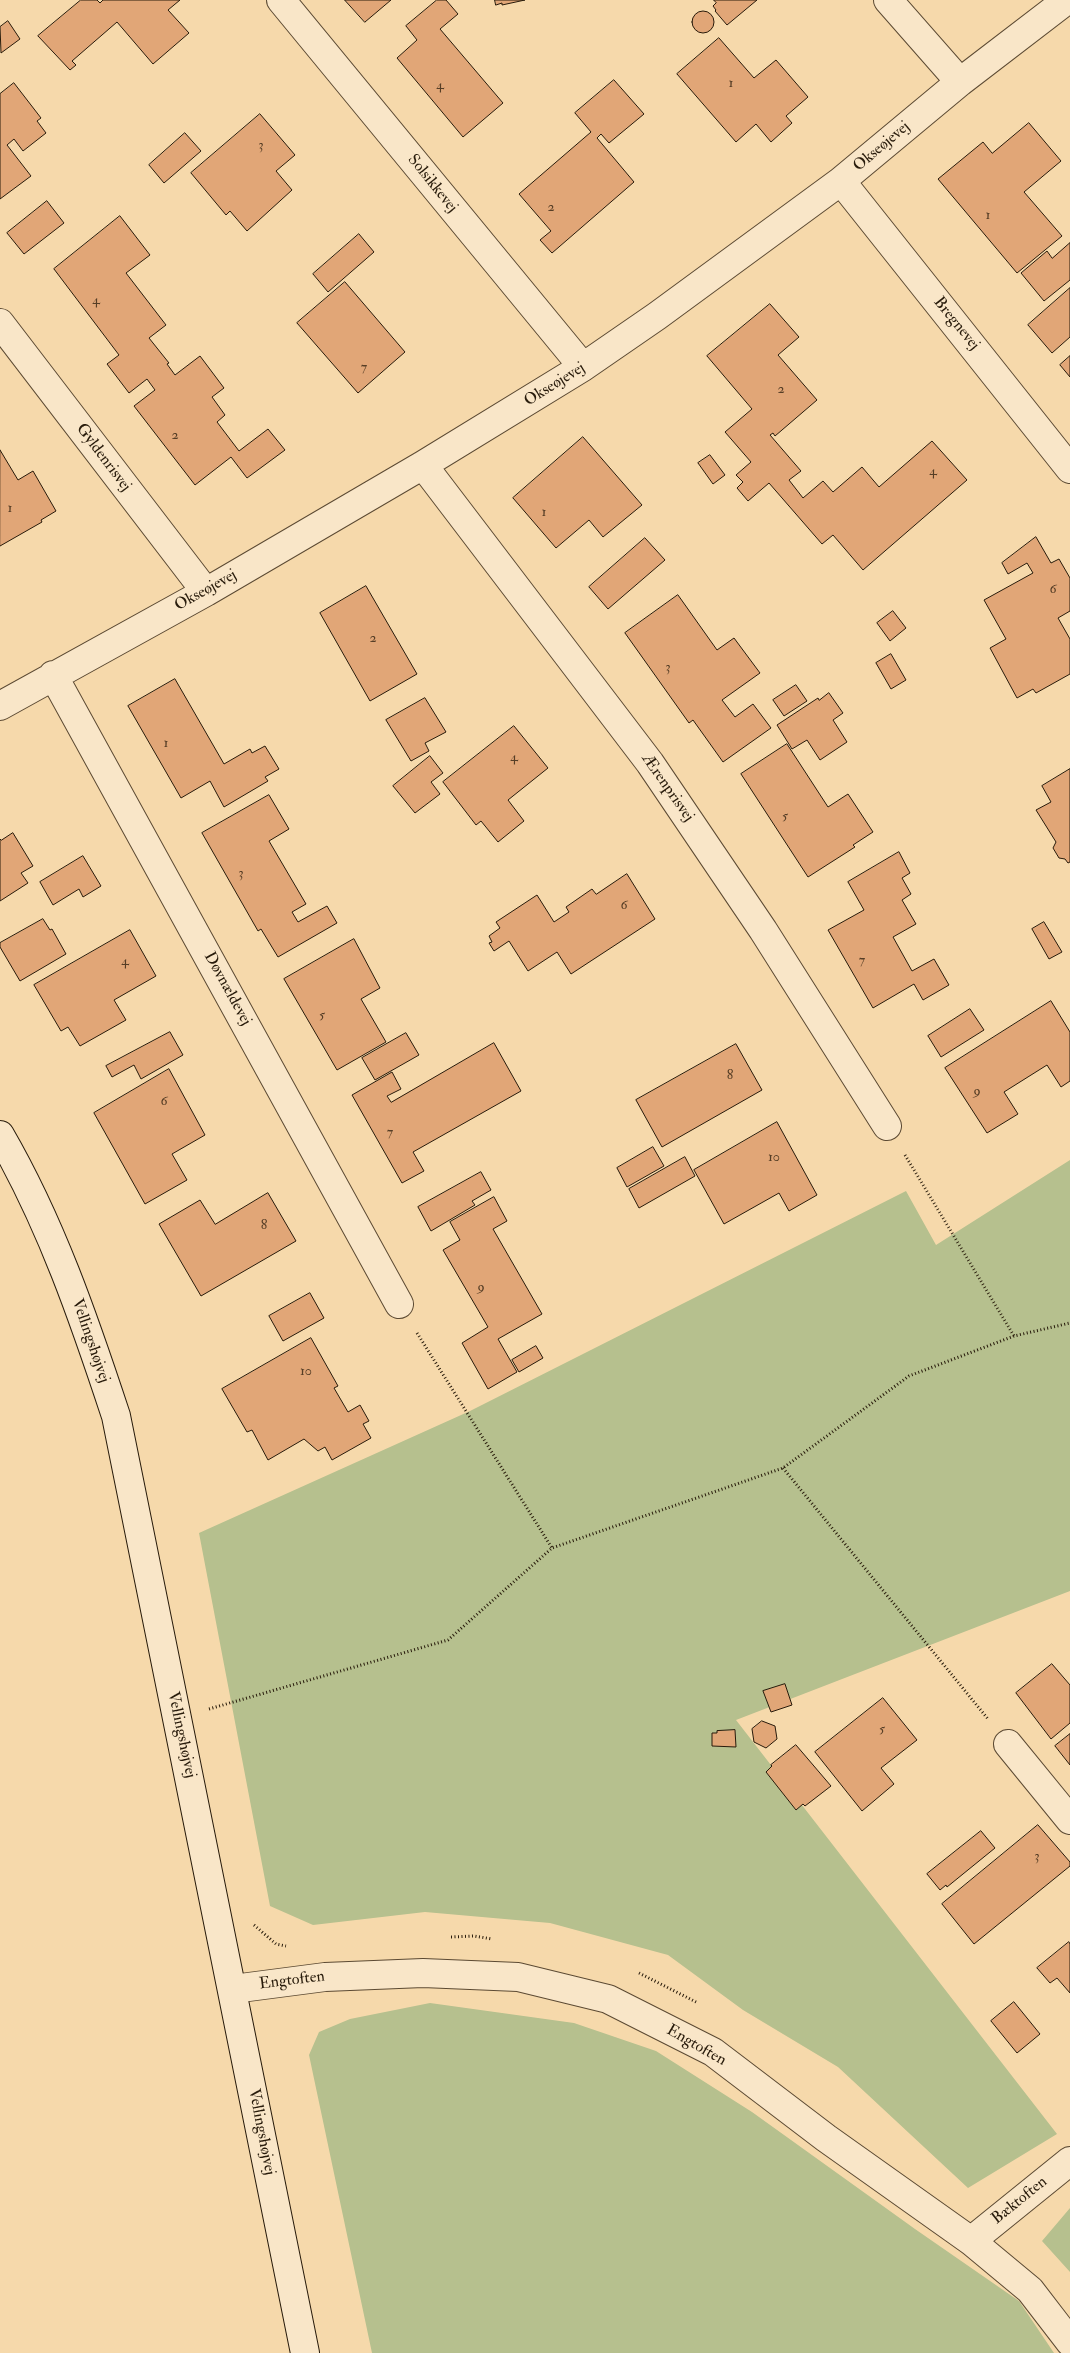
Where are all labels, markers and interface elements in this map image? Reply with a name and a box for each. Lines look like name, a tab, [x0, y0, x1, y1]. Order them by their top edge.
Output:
house number: 1	[729, 76, 733, 92]
house number: 4	[436, 78, 444, 94]
street label: Okseøjevej	[850, 118, 914, 176]
house number: 3	[258, 138, 264, 154]
street label: Solsikkevej	[403, 151, 461, 217]
house number: 2	[547, 200, 555, 216]
house number: 1	[986, 208, 990, 224]
house number: 4	[92, 293, 100, 309]
street label: Bregnevej	[929, 293, 983, 355]
street label: Okseøjevej	[521, 359, 589, 411]
house number: 7	[361, 360, 367, 376]
house number: 2	[777, 382, 785, 398]
street label: Gyldenrisvej	[71, 420, 135, 496]
house number: 2	[171, 428, 179, 444]
house number: 4	[929, 464, 937, 480]
house number: 1	[8, 501, 12, 517]
house number: 1	[542, 505, 546, 521]
street label: Okseøjevej	[172, 566, 240, 616]
house number: 6	[1049, 582, 1057, 598]
house number: 2	[369, 631, 377, 647]
house number: 3	[665, 660, 671, 676]
house number: 1	[164, 736, 168, 752]
house number: 4	[510, 750, 518, 766]
street label: Ærenprisvej	[637, 750, 697, 826]
house number: 5	[782, 809, 788, 825]
house number: 3	[238, 866, 244, 882]
house number: 6	[620, 898, 628, 914]
street label: Døvnældevej	[199, 949, 255, 1029]
house number: 7	[859, 953, 865, 969]
house number: 4	[121, 954, 129, 970]
house number: 5	[319, 1008, 325, 1024]
house number: 8	[727, 1068, 733, 1084]
house number: 9	[973, 1084, 981, 1100]
house number: 6	[160, 1094, 168, 1110]
house number: 7	[387, 1125, 393, 1141]
house number: 10	[768, 1150, 780, 1166]
house number: 8	[261, 1218, 267, 1234]
house number: 9	[477, 1280, 485, 1296]
street label: Vellingshøjvej	[67, 1296, 113, 1386]
house number: 10	[300, 1364, 312, 1380]
street label: Vellingshøjvej	[162, 1690, 200, 1780]
house number: 5	[879, 1722, 885, 1738]
house number: 3	[1034, 1849, 1040, 1865]
street label: Engtoften	[258, 1967, 326, 1995]
street label: Engtoften	[663, 2021, 729, 2071]
street label: Vellingshøjvej	[243, 2087, 279, 2177]
street label: Bæktoften	[988, 2173, 1052, 2229]

